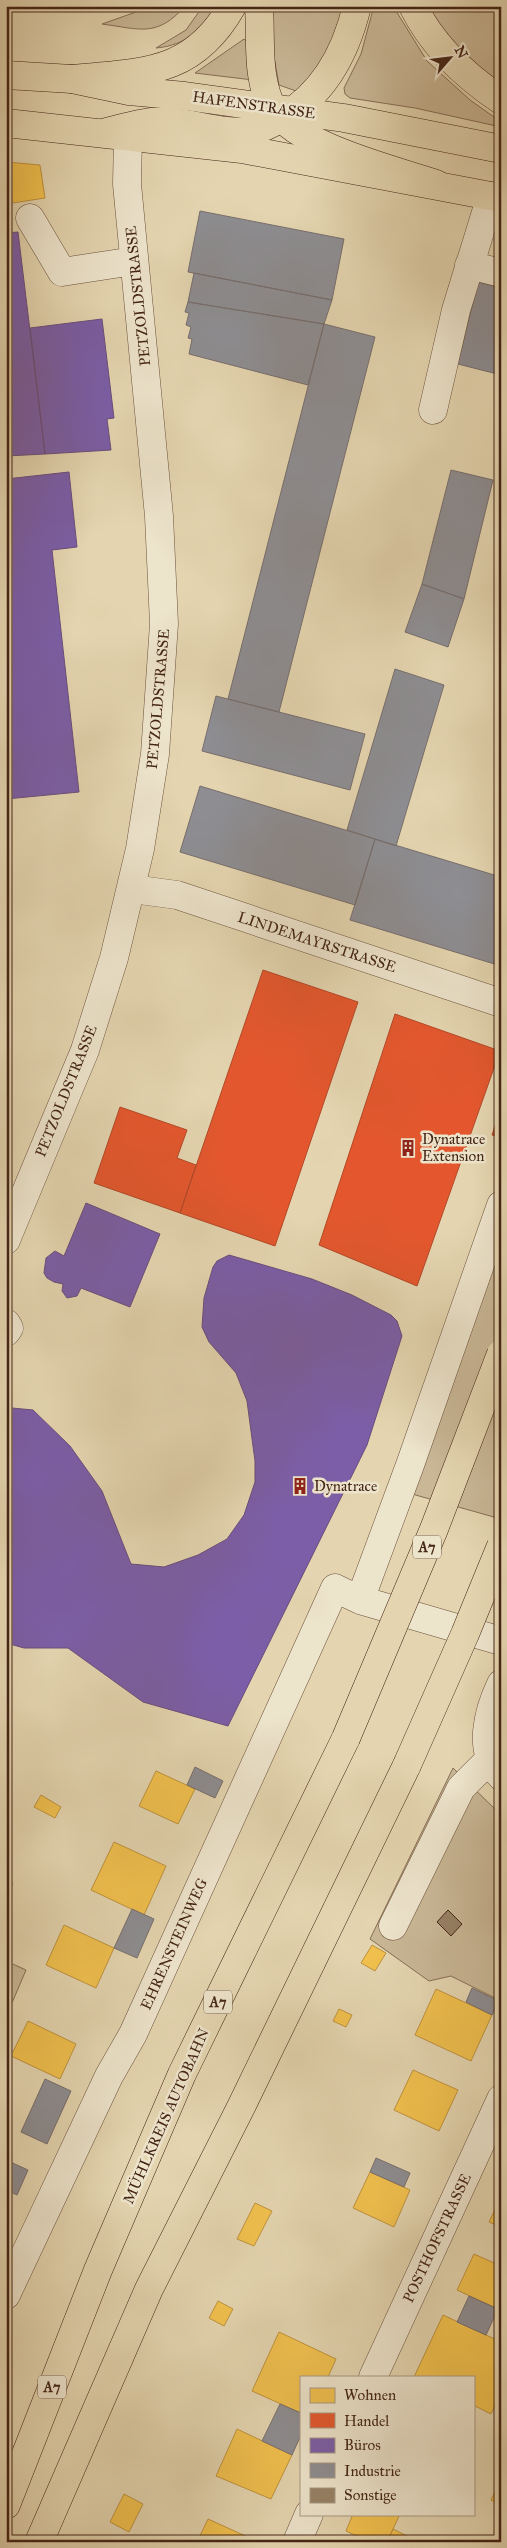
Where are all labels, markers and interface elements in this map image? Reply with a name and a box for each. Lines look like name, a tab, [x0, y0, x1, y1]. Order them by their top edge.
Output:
north arrow	[424, 32, 474, 82]
text: N	[451, 43, 471, 61]
street label: HAFENSTRASSE	[191, 87, 317, 123]
street label: PETZOLDSTRASSE	[122, 225, 154, 367]
street label: PETZOLDSTRASSE	[143, 628, 173, 770]
street label: LINDEMAYRSTRASSE	[235, 908, 399, 976]
street label: PETZOLDSTRASSE	[31, 1022, 101, 1160]
place label: Dynatrace Extension	[422, 1130, 485, 1165]
building icon: Dynatrace Extension	[398, 1138, 418, 1158]
building icon: Dynatrace	[290, 1476, 310, 1496]
place label: Dynatrace	[314, 1477, 377, 1495]
road number: A7	[413, 1535, 441, 1558]
street label: EHRENSTEINWEG	[137, 1875, 211, 2013]
road number: A7	[204, 1990, 232, 2014]
street label: MÜHLKREIS AUTOBAHN	[118, 2025, 213, 2207]
street label: POSTHOFSTRASSE	[399, 2170, 475, 2305]
road number: A7	[38, 2376, 66, 2398]
legend	[300, 2376, 474, 2516]
text: Wohnen	[344, 2386, 396, 2404]
text: Handel	[344, 2412, 390, 2430]
text: Büros	[344, 2436, 381, 2454]
text: Industrie	[344, 2462, 401, 2480]
text: Sonstige	[344, 2486, 397, 2504]

